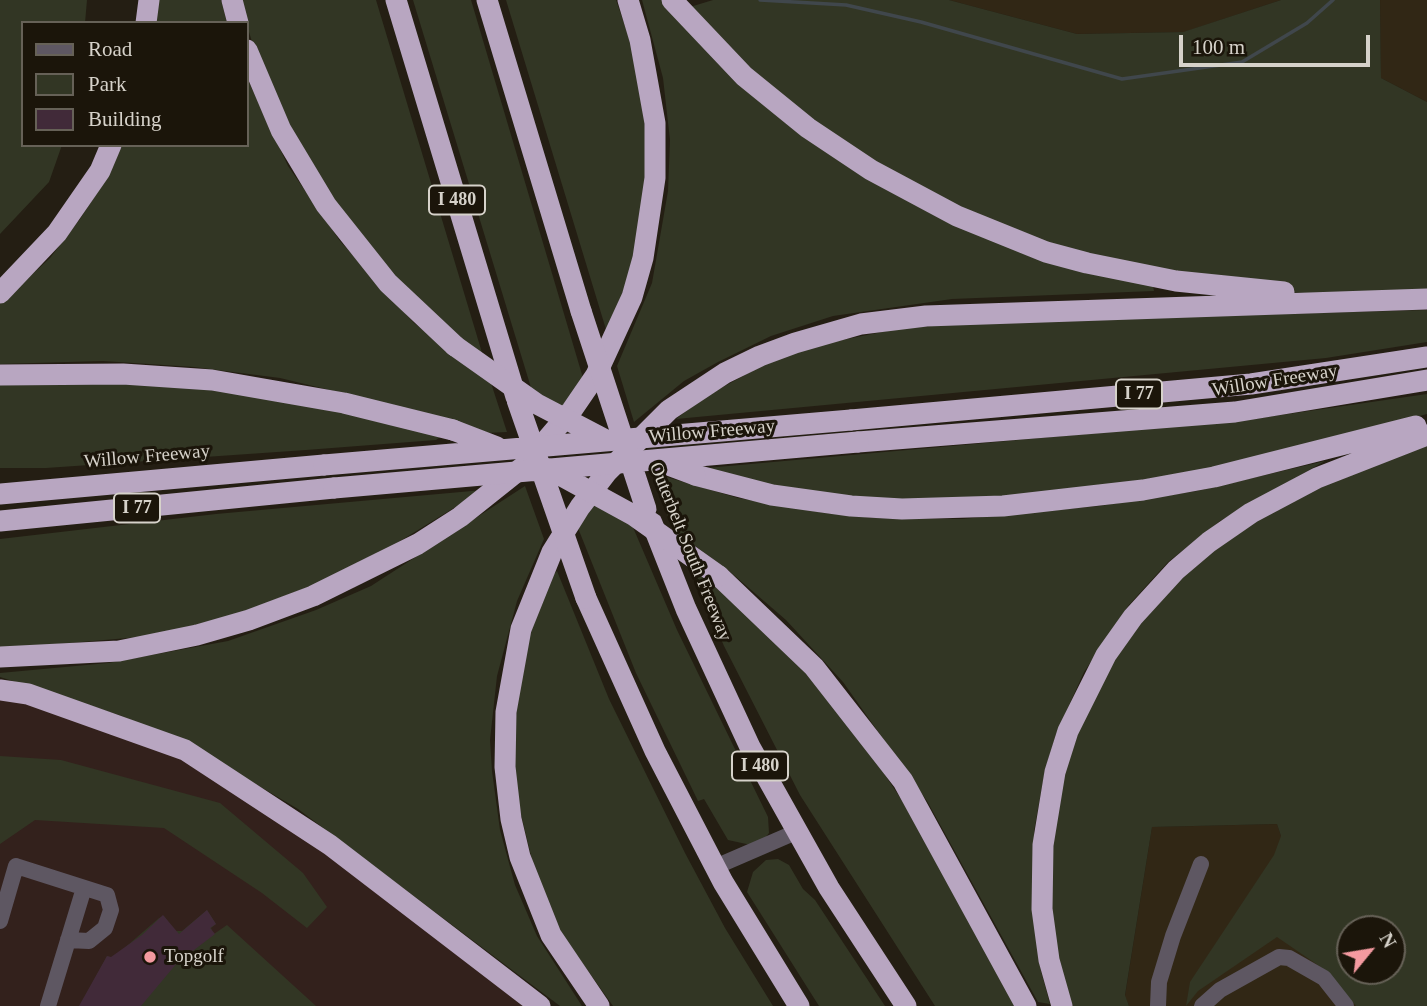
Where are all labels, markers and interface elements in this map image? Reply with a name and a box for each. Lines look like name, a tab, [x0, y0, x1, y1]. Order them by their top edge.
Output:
legend	[21, 21, 248, 147]
scale bar	[1182, 21, 1373, 65]
text: 100 m	[1192, 35, 1245, 59]
text: Road	[88, 37, 132, 61]
text: Park	[88, 72, 127, 96]
text: Building	[88, 107, 162, 131]
road number: I 480	[429, 186, 485, 215]
street label: Willow Freeway	[1211, 360, 1339, 402]
road number: I 77	[1116, 380, 1162, 408]
street label: Willow Freeway	[648, 415, 776, 449]
street label: Willow Freeway	[83, 440, 211, 474]
street label: Outerbelt South Freeway	[644, 459, 736, 645]
road number: I 77	[114, 494, 160, 522]
road number: I 480	[732, 752, 788, 780]
north arrow	[1336, 915, 1406, 985]
text: N	[1375, 929, 1400, 951]
place label: Topgolf	[164, 946, 224, 968]
marker: Topgolf	[142, 949, 158, 965]

